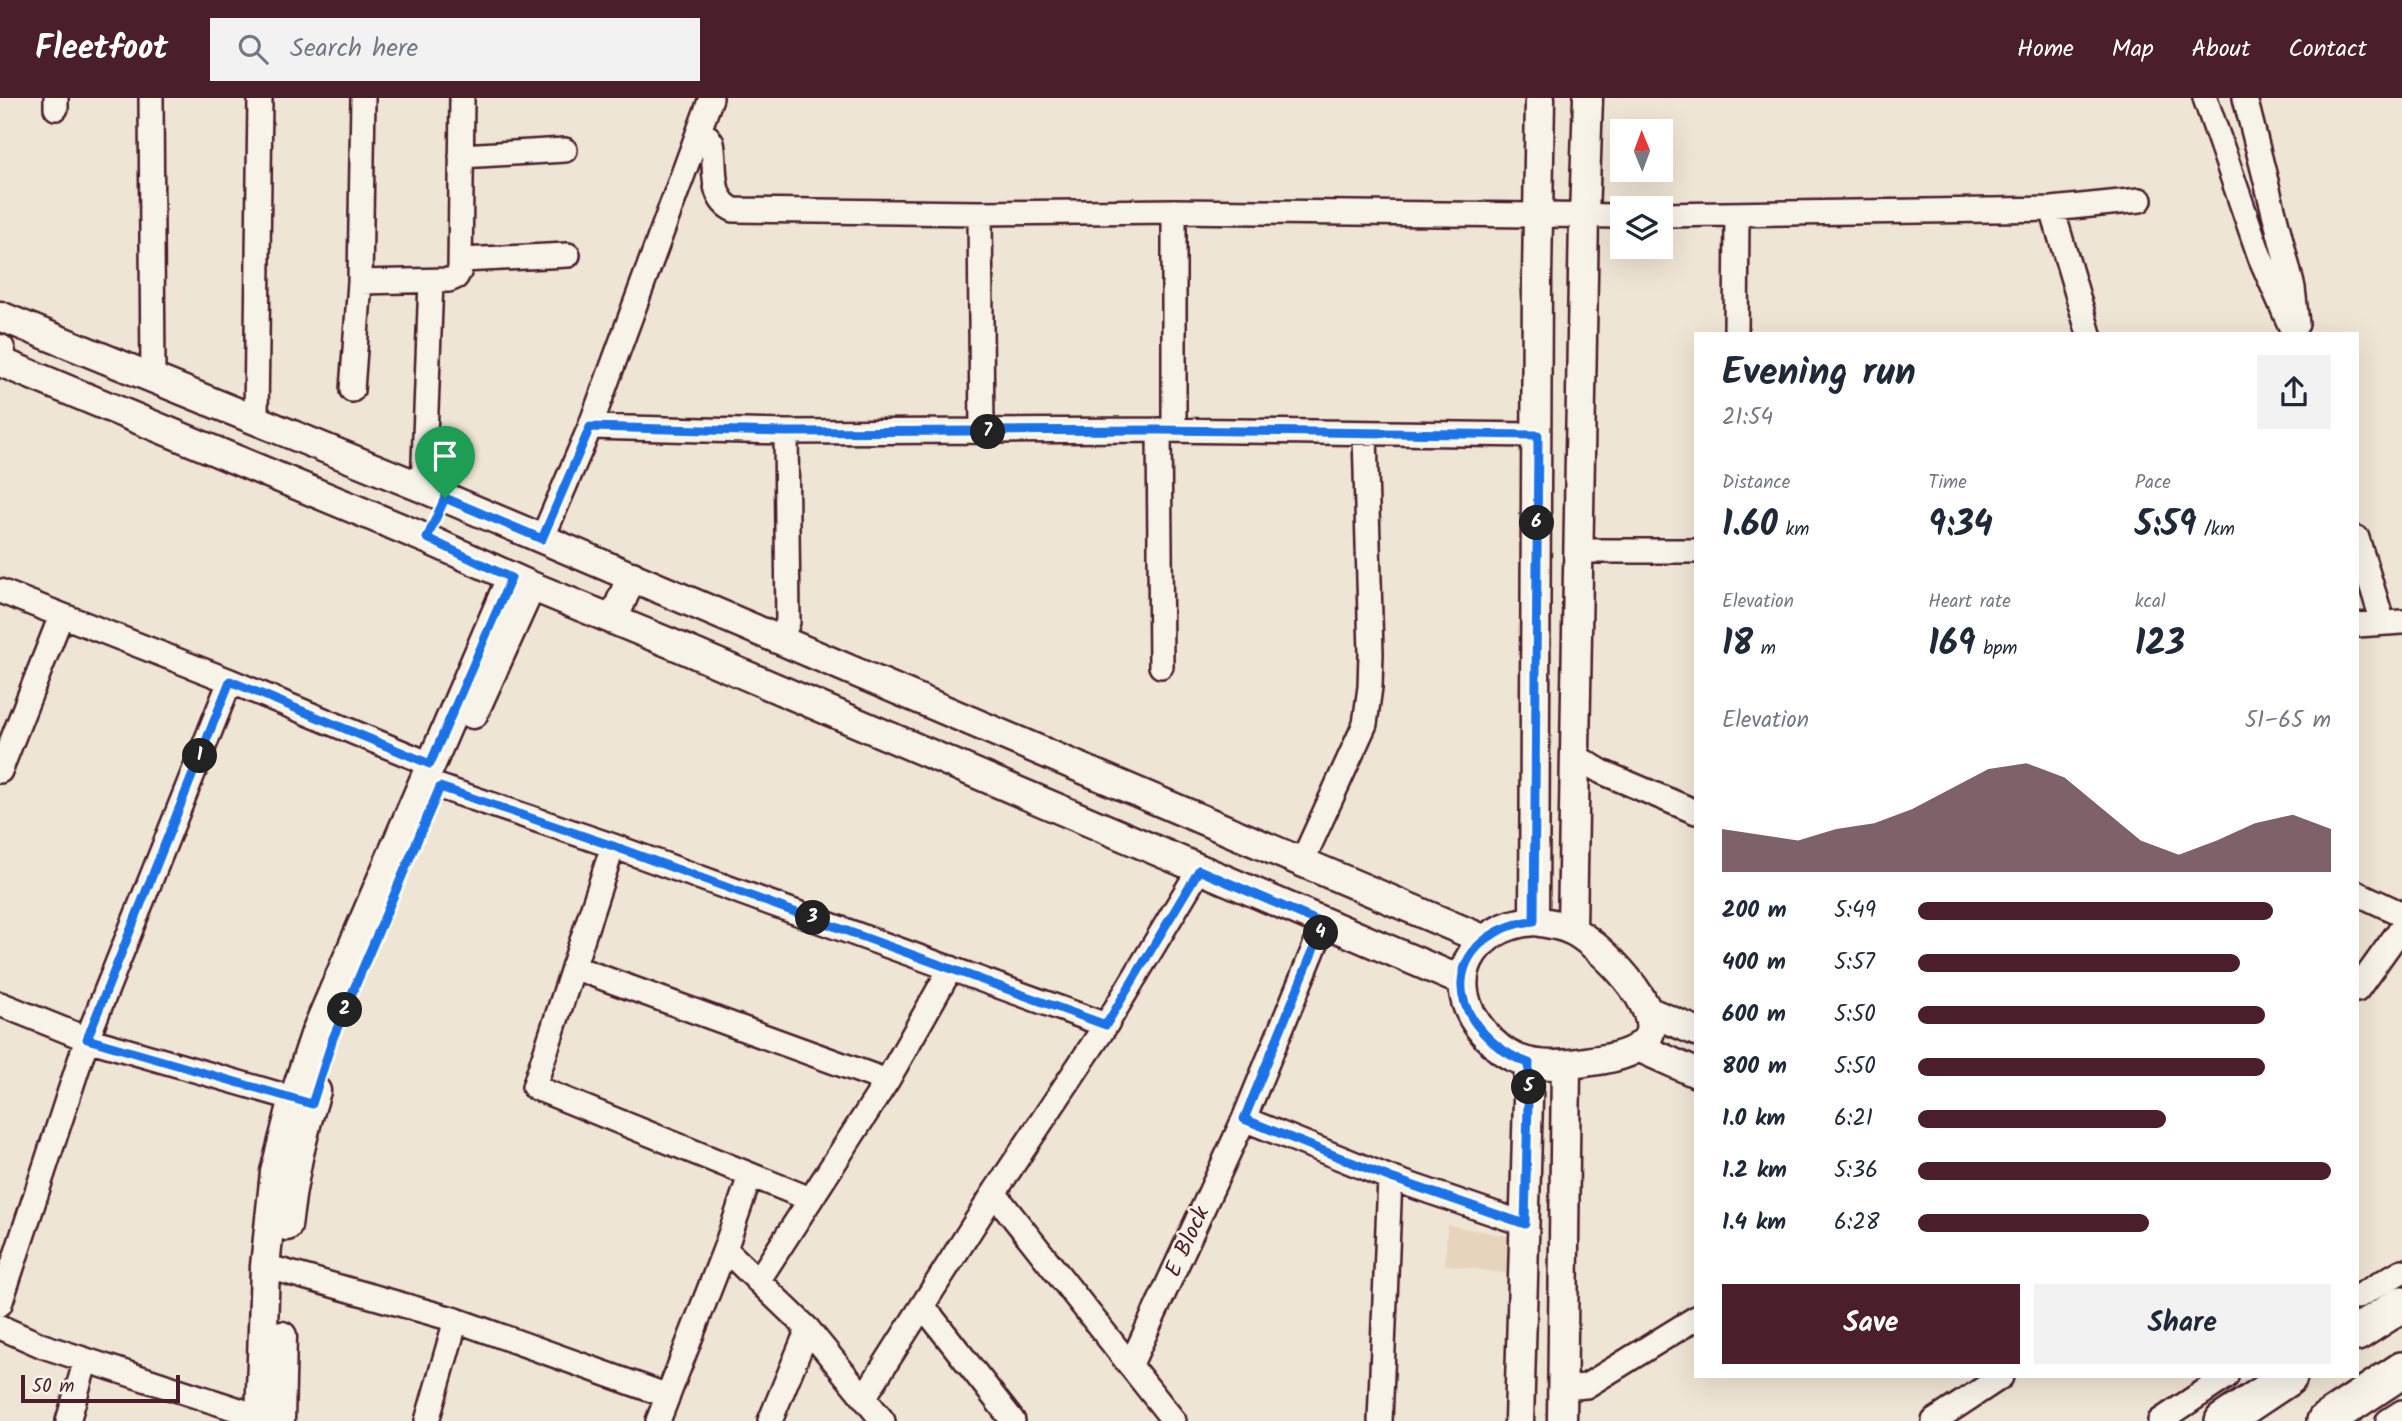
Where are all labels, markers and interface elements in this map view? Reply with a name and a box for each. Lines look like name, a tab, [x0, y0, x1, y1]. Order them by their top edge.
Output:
search box	[210, 18, 700, 81]
text: Fleetfoot	[35, 23, 168, 76]
text: Search here	[290, 28, 418, 70]
icon: search	[234, 30, 272, 68]
text: Home	[2017, 30, 2074, 69]
text: Map	[2112, 30, 2154, 69]
text: About	[2192, 30, 2250, 69]
text: Contact	[2288, 30, 2367, 69]
north arrow	[1610, 119, 1673, 182]
map controls	[1610, 119, 1673, 259]
button: layers	[1610, 196, 1673, 259]
text: Evening run	[1722, 344, 1916, 404]
button: share	[2257, 355, 2331, 429]
text: 21:54	[1722, 400, 1773, 436]
pin: 7	[970, 414, 1006, 450]
text: 7	[983, 416, 992, 446]
pin	[415, 426, 475, 498]
icon: arrive	[426, 437, 464, 475]
text: Distance	[1722, 468, 1790, 498]
text: Time	[1928, 468, 1967, 498]
text: Pace	[2135, 468, 2171, 498]
text: 1.60	[1722, 498, 1778, 554]
text: 9:34	[1928, 498, 1993, 554]
text: 5:59	[2135, 498, 2196, 554]
pin: 6	[1520, 506, 1554, 540]
text: 6	[1531, 507, 1542, 537]
text: km	[1778, 515, 1809, 545]
text: /km	[2196, 515, 2235, 545]
text: Elevation	[1722, 587, 1794, 617]
text: Heart rate	[1928, 587, 2011, 617]
text: kcal	[2135, 587, 2166, 617]
text: 18	[1722, 617, 1753, 673]
text: 169	[1928, 617, 1976, 673]
text: 123	[2135, 617, 2185, 673]
text: m	[1753, 634, 1776, 664]
text: bpm	[1976, 634, 2017, 664]
text: Elevation	[1722, 703, 1809, 739]
text: 51–65 m	[2245, 703, 2331, 739]
pin: 1	[182, 738, 218, 774]
text: 1	[197, 740, 202, 770]
text: 200 m	[1722, 893, 1787, 929]
text: 5:49	[1834, 893, 1876, 929]
pin: 3	[796, 900, 830, 936]
text: 3	[807, 902, 818, 932]
pin: 4	[1304, 916, 1338, 950]
text: 4	[1315, 917, 1326, 947]
text: 400 m	[1722, 945, 1786, 981]
text: 5:57	[1834, 945, 1875, 981]
pin: 2	[328, 992, 362, 1028]
text: 2	[339, 994, 350, 1024]
text: 600 m	[1722, 997, 1786, 1033]
text: 5:50	[1834, 997, 1876, 1033]
text: 800 m	[1722, 1049, 1787, 1085]
text: 5:50	[1834, 1049, 1876, 1085]
pin: 5	[1512, 1070, 1546, 1104]
text: 5	[1524, 1071, 1533, 1101]
text: 1.0 km	[1722, 1101, 1785, 1137]
text: 6:21	[1834, 1101, 1873, 1137]
text: 1.2 km	[1722, 1153, 1787, 1189]
text: 5:36	[1834, 1153, 1878, 1189]
street label: E Block	[1156, 1200, 1220, 1283]
text: 1.4 km	[1722, 1205, 1786, 1241]
text: 6:28	[1834, 1205, 1880, 1241]
button: Save	[1722, 1284, 2020, 1364]
button: Share	[2034, 1284, 2331, 1364]
scale bar	[21, 1372, 180, 1404]
text: 50 m	[32, 1372, 74, 1402]

